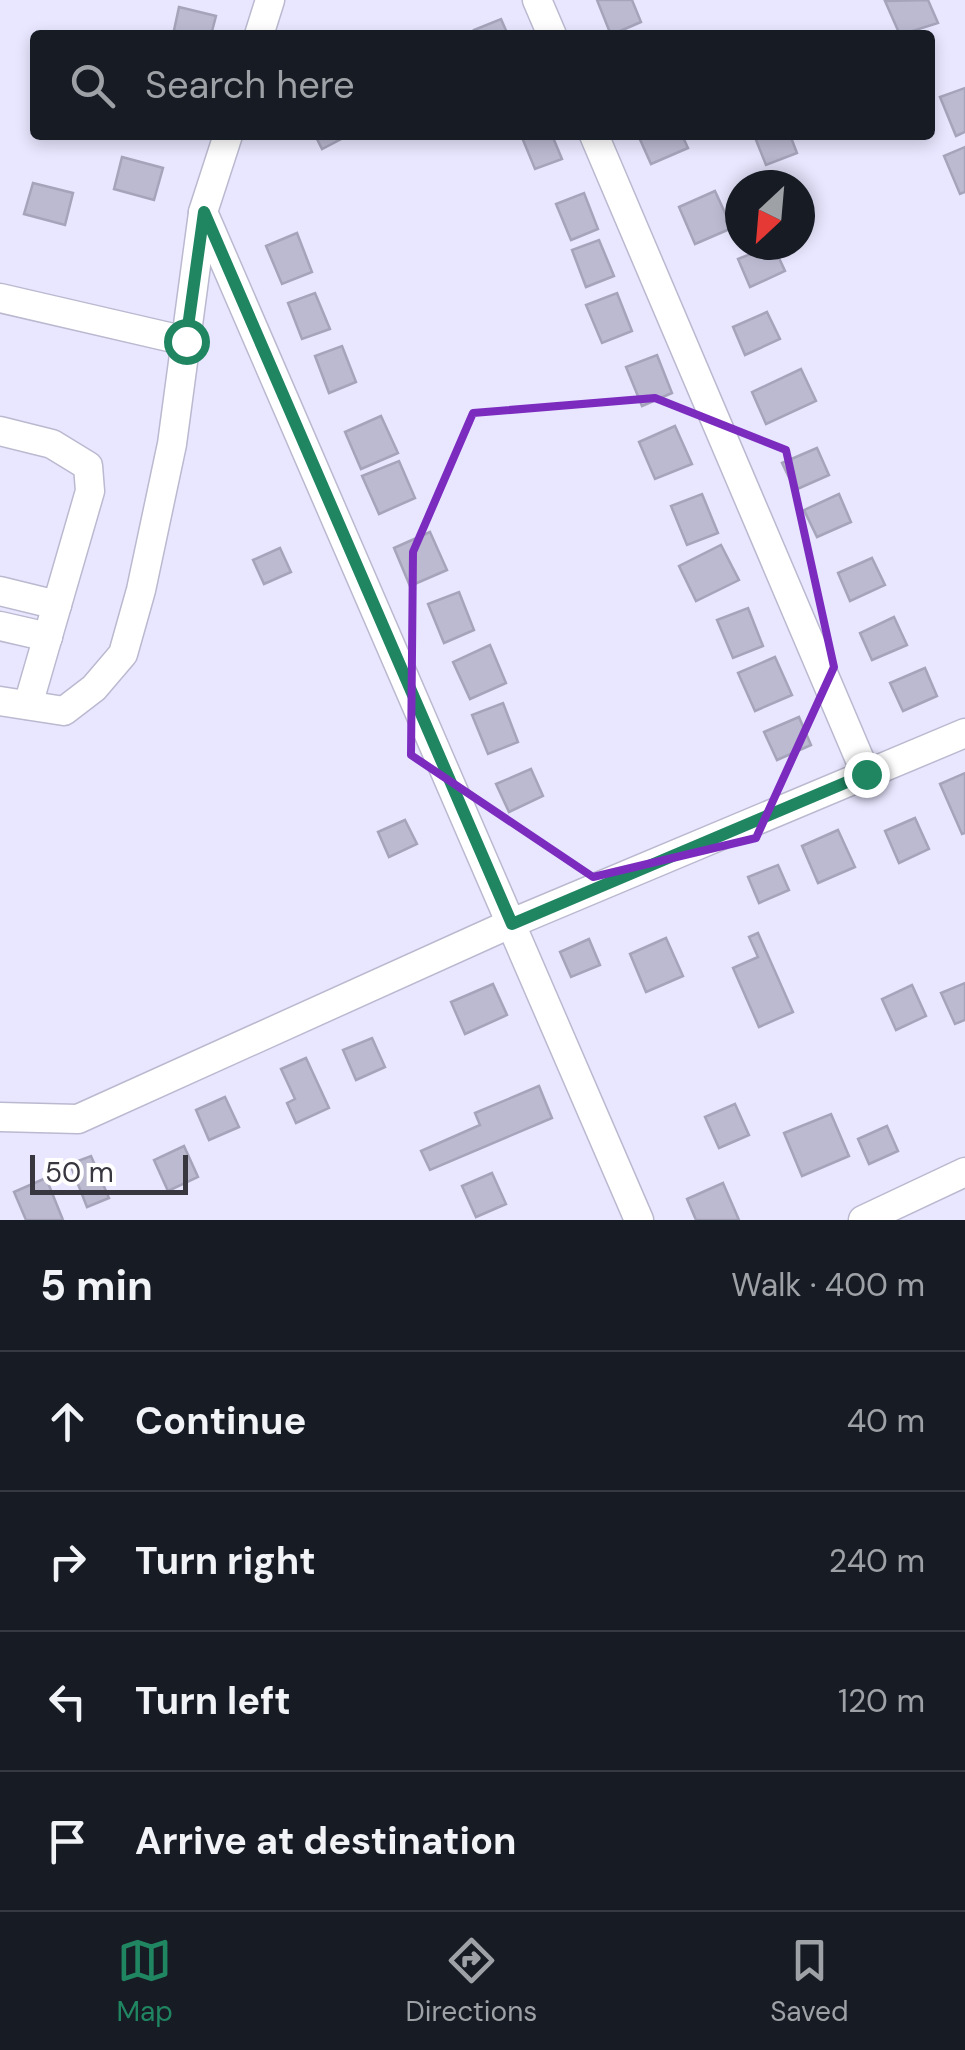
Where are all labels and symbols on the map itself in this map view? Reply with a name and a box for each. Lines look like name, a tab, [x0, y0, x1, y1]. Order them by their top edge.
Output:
north arrow	[725, 170, 815, 260]
route start	[164, 319, 210, 365]
route end	[844, 752, 890, 798]
scale bar	[30, 1150, 188, 1194]

